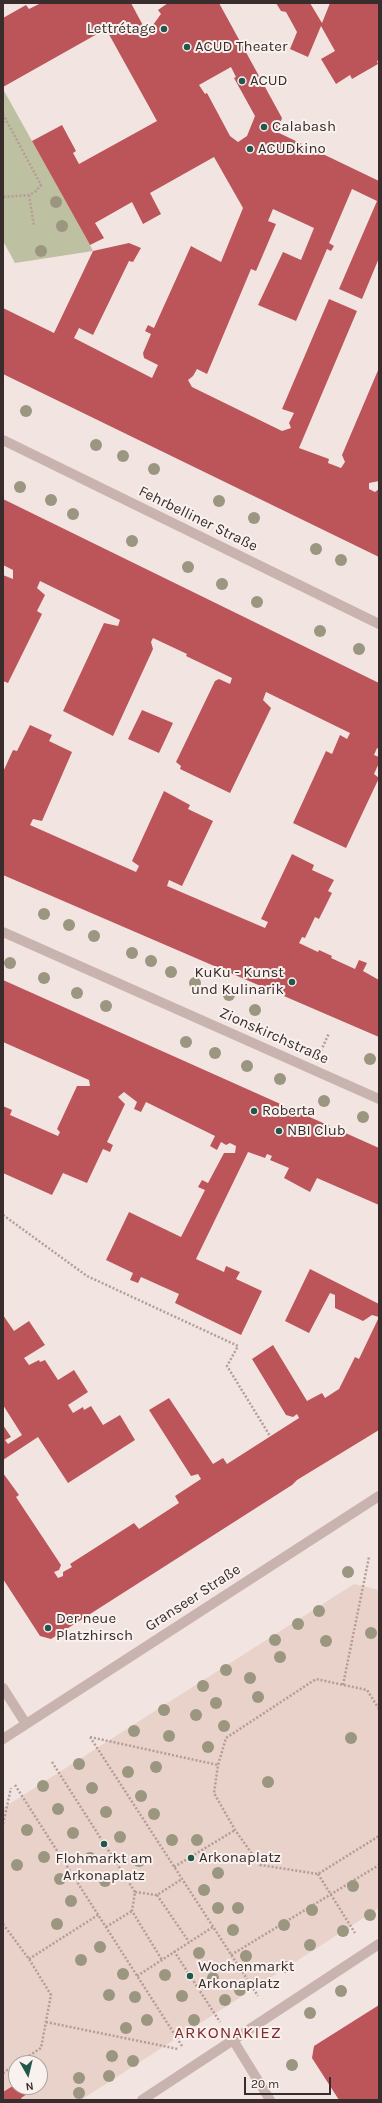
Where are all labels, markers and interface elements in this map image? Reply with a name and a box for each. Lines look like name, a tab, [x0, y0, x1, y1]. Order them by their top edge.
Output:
place label: Lettrétage	[87, 20, 156, 38]
marker: Lettrétage	[159, 24, 169, 34]
place label: ACUD Theater	[195, 38, 287, 56]
marker: ACUD Theater	[182, 42, 192, 52]
place label: ACUD	[250, 72, 288, 90]
marker: ACUD	[237, 76, 247, 86]
place label: Calabash	[272, 118, 336, 136]
marker: Calabash	[259, 122, 269, 132]
place label: ACUDkino	[258, 140, 326, 158]
marker: ACUDkino	[245, 144, 255, 154]
street label: Fehrbelliner Straße	[136, 482, 260, 556]
place label: KuKu - Kunst und Kulinarik	[191, 964, 284, 999]
marker: KuKu - Kunst und Kulinarik	[287, 977, 297, 987]
street label: Zionskirchstraße	[217, 1004, 331, 1068]
place label: Roberta	[262, 1102, 315, 1120]
marker: Roberta	[249, 1106, 259, 1116]
place label: NBI Club	[287, 1122, 346, 1140]
marker: NBI Club	[274, 1126, 284, 1136]
street label: Granseer Straße	[142, 1561, 244, 1635]
place label: Der neue Platzhirsch	[56, 1610, 133, 1645]
marker: Der neue Platzhirsch	[43, 1623, 53, 1633]
marker: Flohmarkt am Arkonaplatz	[99, 1839, 109, 1849]
place label: Arkonaplatz	[199, 1849, 281, 1867]
place label: Flohmarkt am Arkonaplatz	[56, 1850, 152, 1885]
marker: Arkonaplatz	[186, 1853, 196, 1863]
place label: Wochenmarkt Arkonaplatz	[198, 1958, 294, 1993]
marker: Wochenmarkt Arkonaplatz	[185, 1971, 195, 1981]
district label: ARKONAKIEZ	[174, 2023, 282, 2043]
north arrow	[8, 2055, 48, 2095]
scale bar	[246, 2069, 333, 2095]
text: 20 m	[251, 2077, 279, 2091]
text: N	[25, 2079, 34, 2093]

